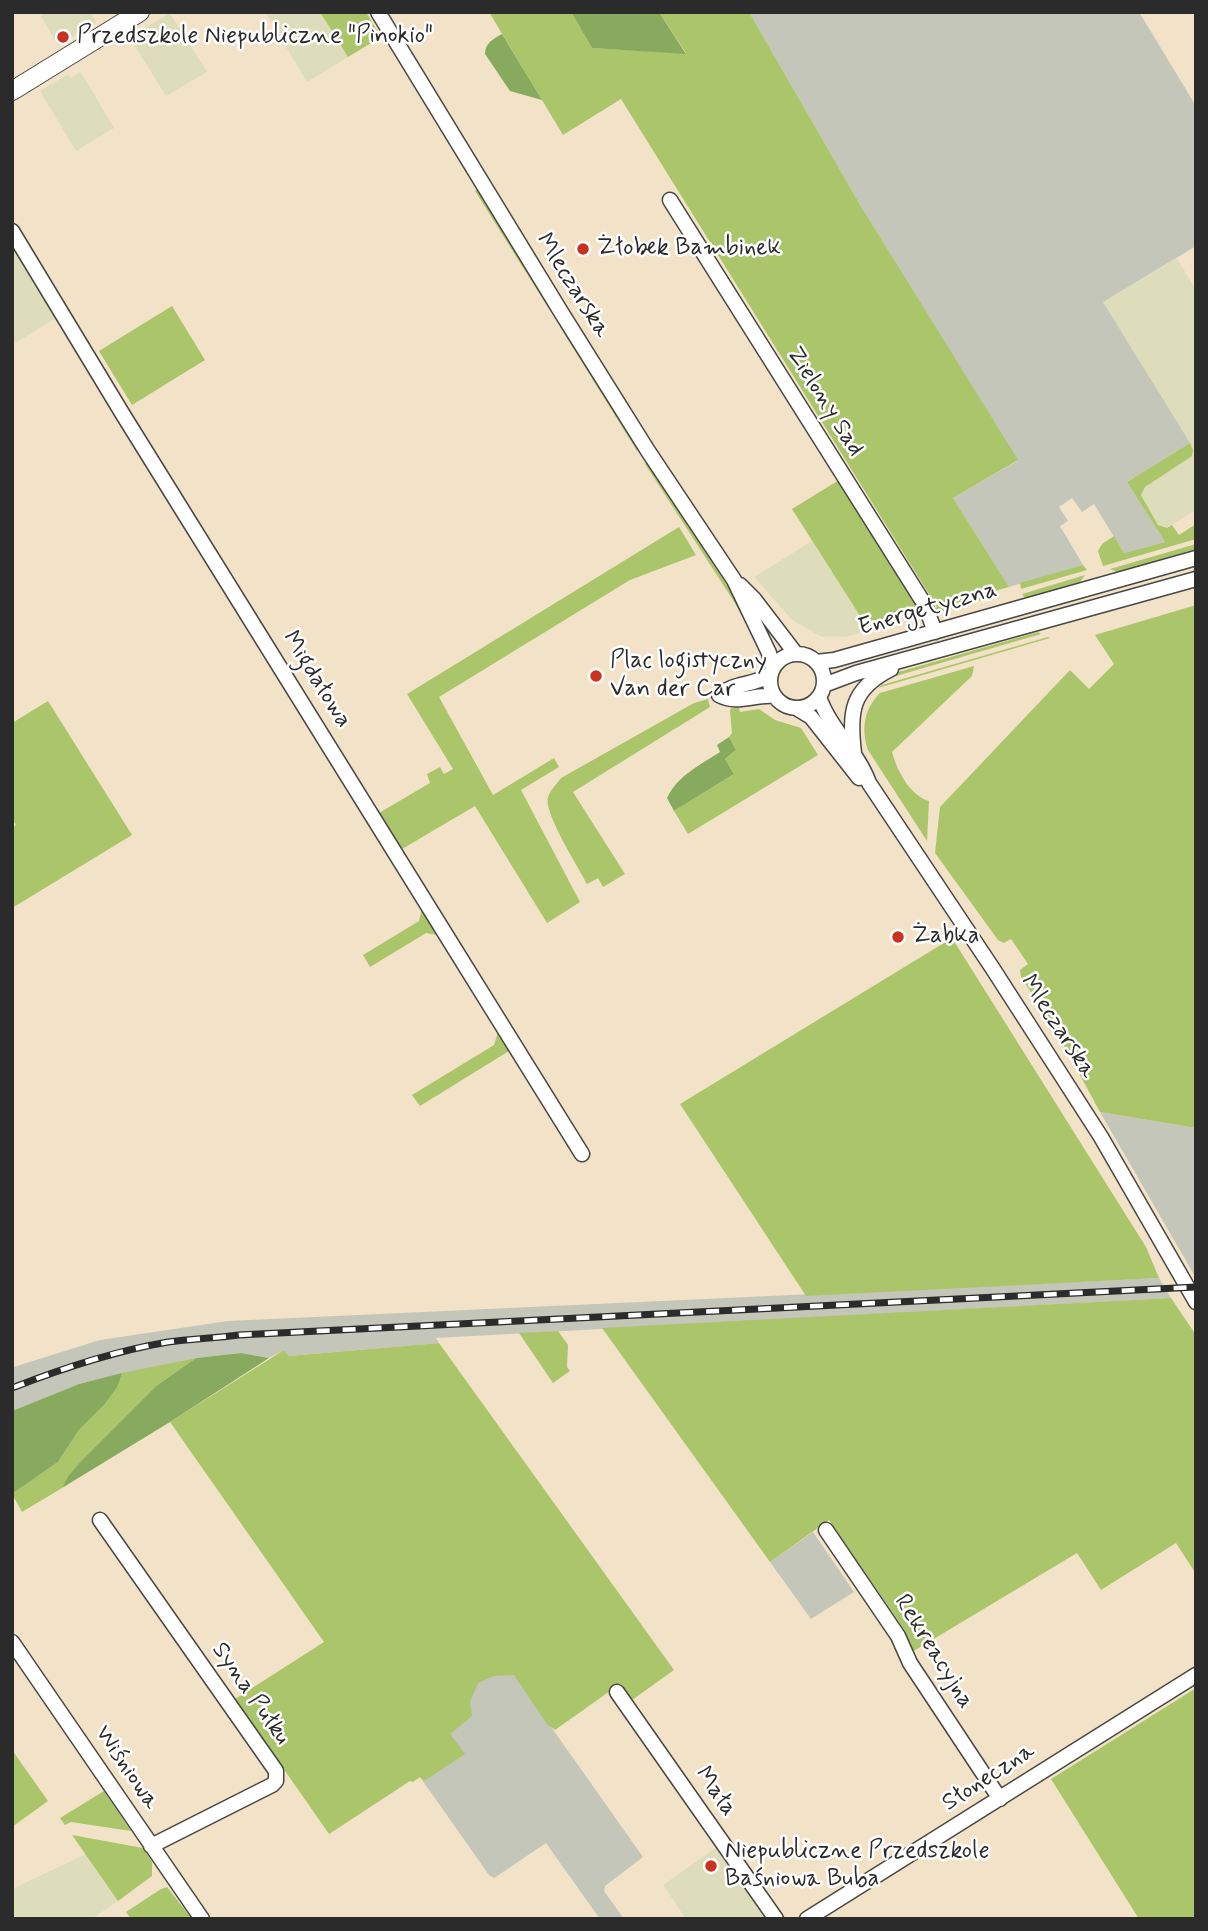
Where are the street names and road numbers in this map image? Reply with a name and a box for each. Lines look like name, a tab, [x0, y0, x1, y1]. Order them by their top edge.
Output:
street label: Mleczarska	[529, 228, 615, 344]
street label: Zielony Sad	[779, 342, 869, 462]
street label: Energetyczna	[855, 577, 1001, 643]
street label: Migdałowa	[275, 626, 357, 734]
street label: Mleczarska	[1013, 970, 1101, 1084]
street label: Rekreacyjna	[887, 1590, 979, 1714]
street label: Syna Pułku	[204, 1637, 296, 1751]
street label: Wiśniowa	[87, 1721, 165, 1815]
street label: Słoneczna	[937, 1738, 1041, 1818]
street label: Mała	[688, 1762, 742, 1822]

